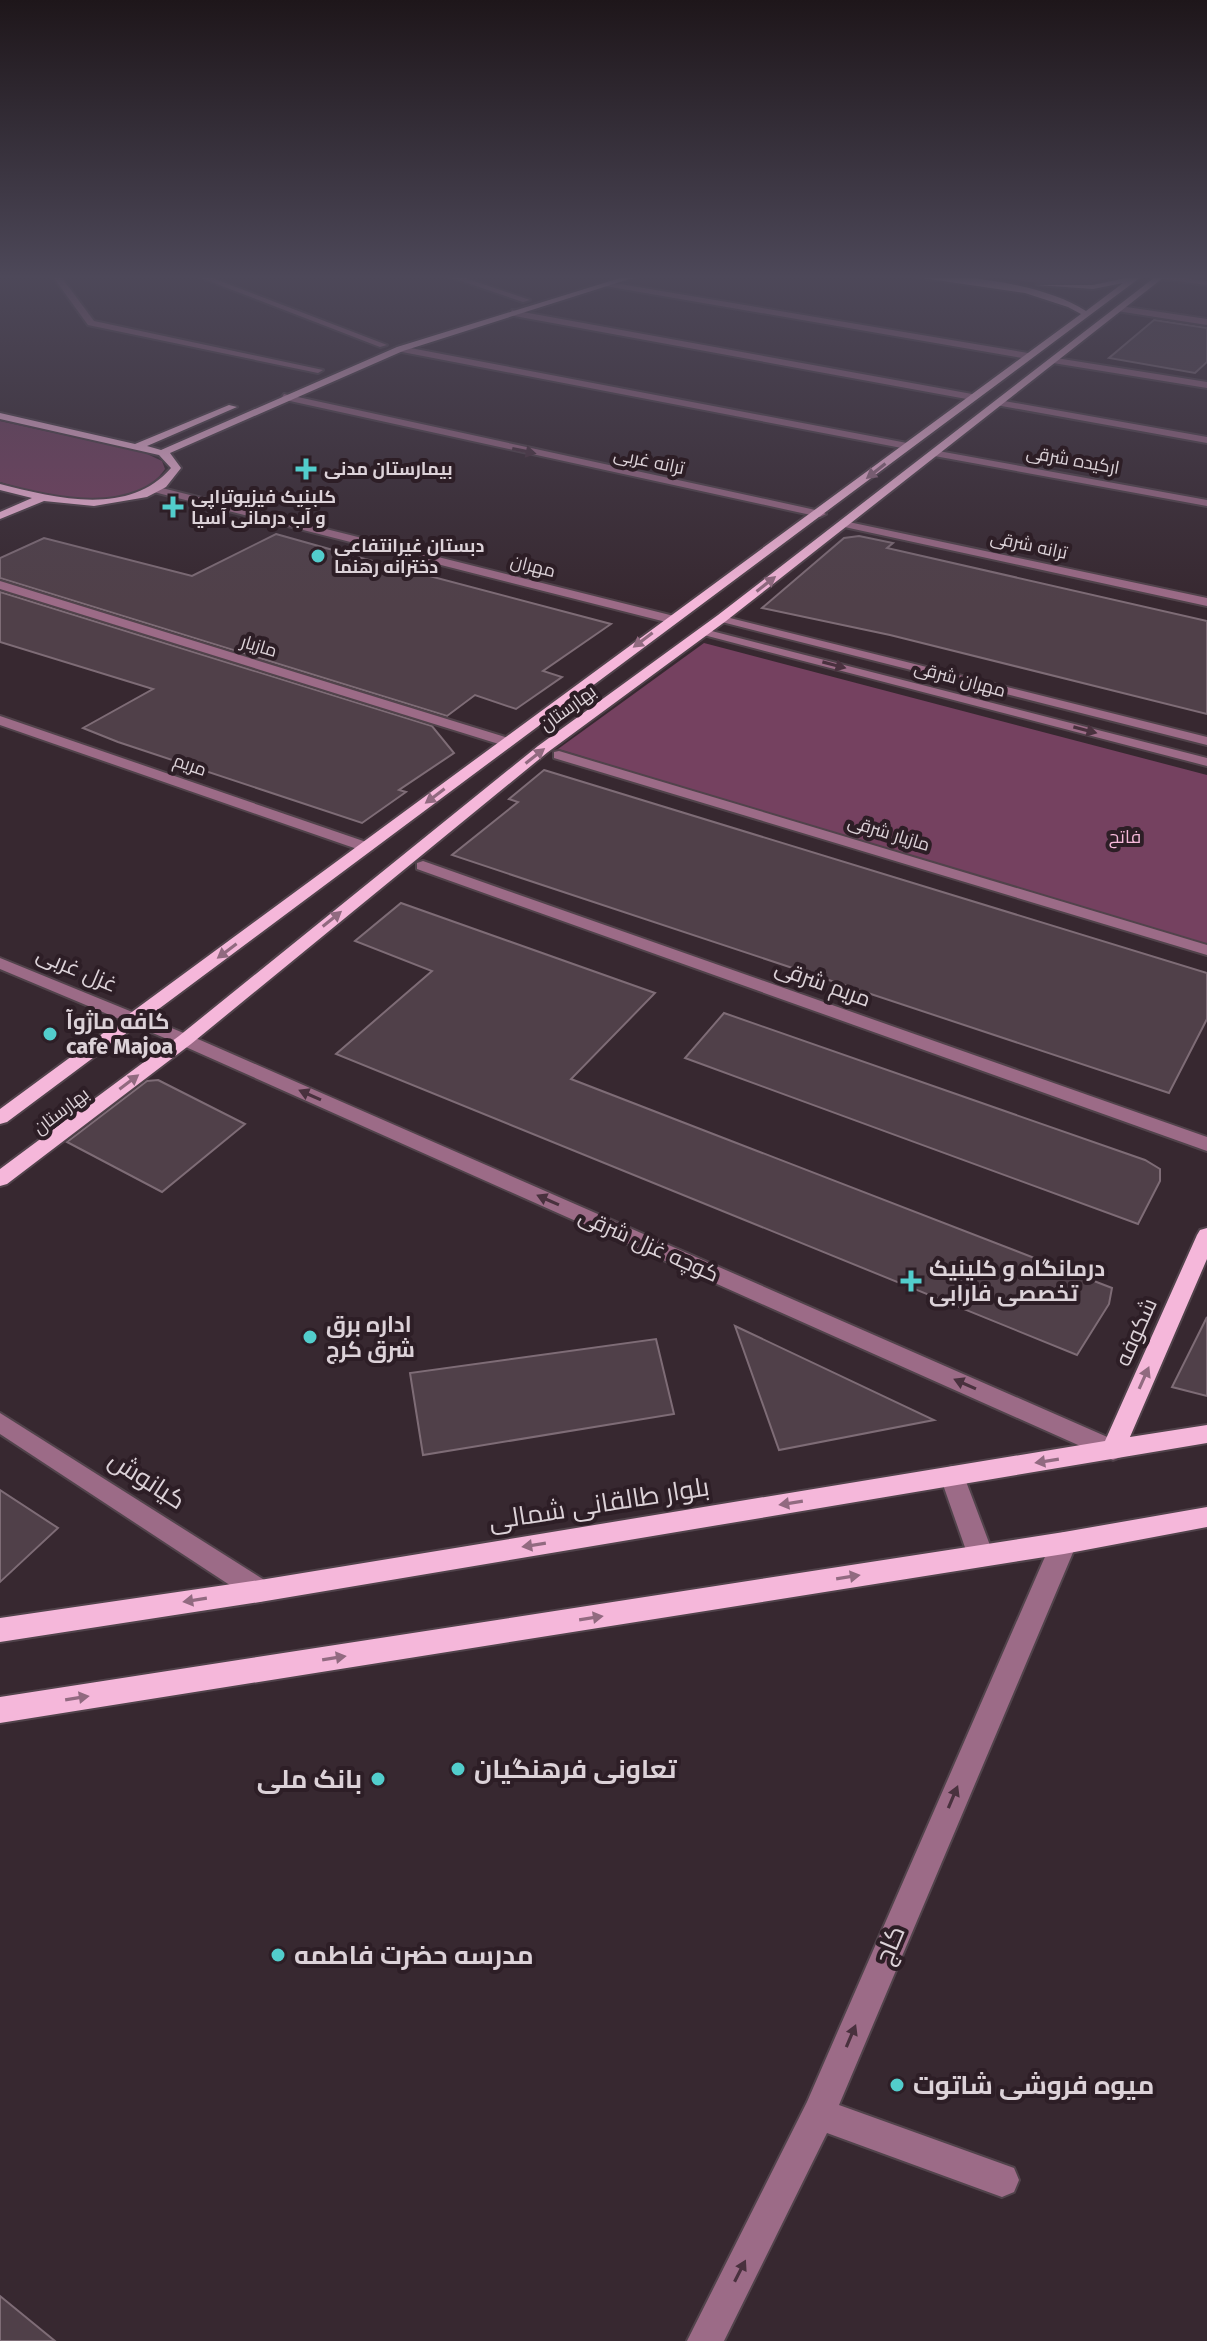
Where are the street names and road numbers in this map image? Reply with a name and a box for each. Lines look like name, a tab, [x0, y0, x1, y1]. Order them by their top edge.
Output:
street label: ارکیده شرقی	[1025, 441, 1121, 479]
street label: ترانه غربی	[612, 443, 687, 479]
street label: ترانه شرقی	[988, 526, 1070, 564]
street label: مهران	[508, 550, 558, 582]
street label: مازیار	[237, 630, 280, 662]
street label: مهران شرقی	[912, 656, 1008, 702]
street label: بهارستان	[536, 680, 600, 736]
street label: مریم	[170, 749, 209, 782]
street label: مازیار شرقی	[845, 810, 933, 856]
street label: غزل غربی	[33, 940, 121, 998]
street label: مریم شرقی	[771, 953, 874, 1015]
street label: بهارستان	[29, 1083, 93, 1139]
street label: کوچه غزل شرقی	[575, 1202, 723, 1289]
street label: شکوفه	[1109, 1294, 1163, 1370]
street label: کیانوش	[103, 1444, 191, 1516]
street label: بلوار طالقانی شمالی	[487, 1471, 711, 1537]
street label: کاج	[868, 1921, 913, 1969]

